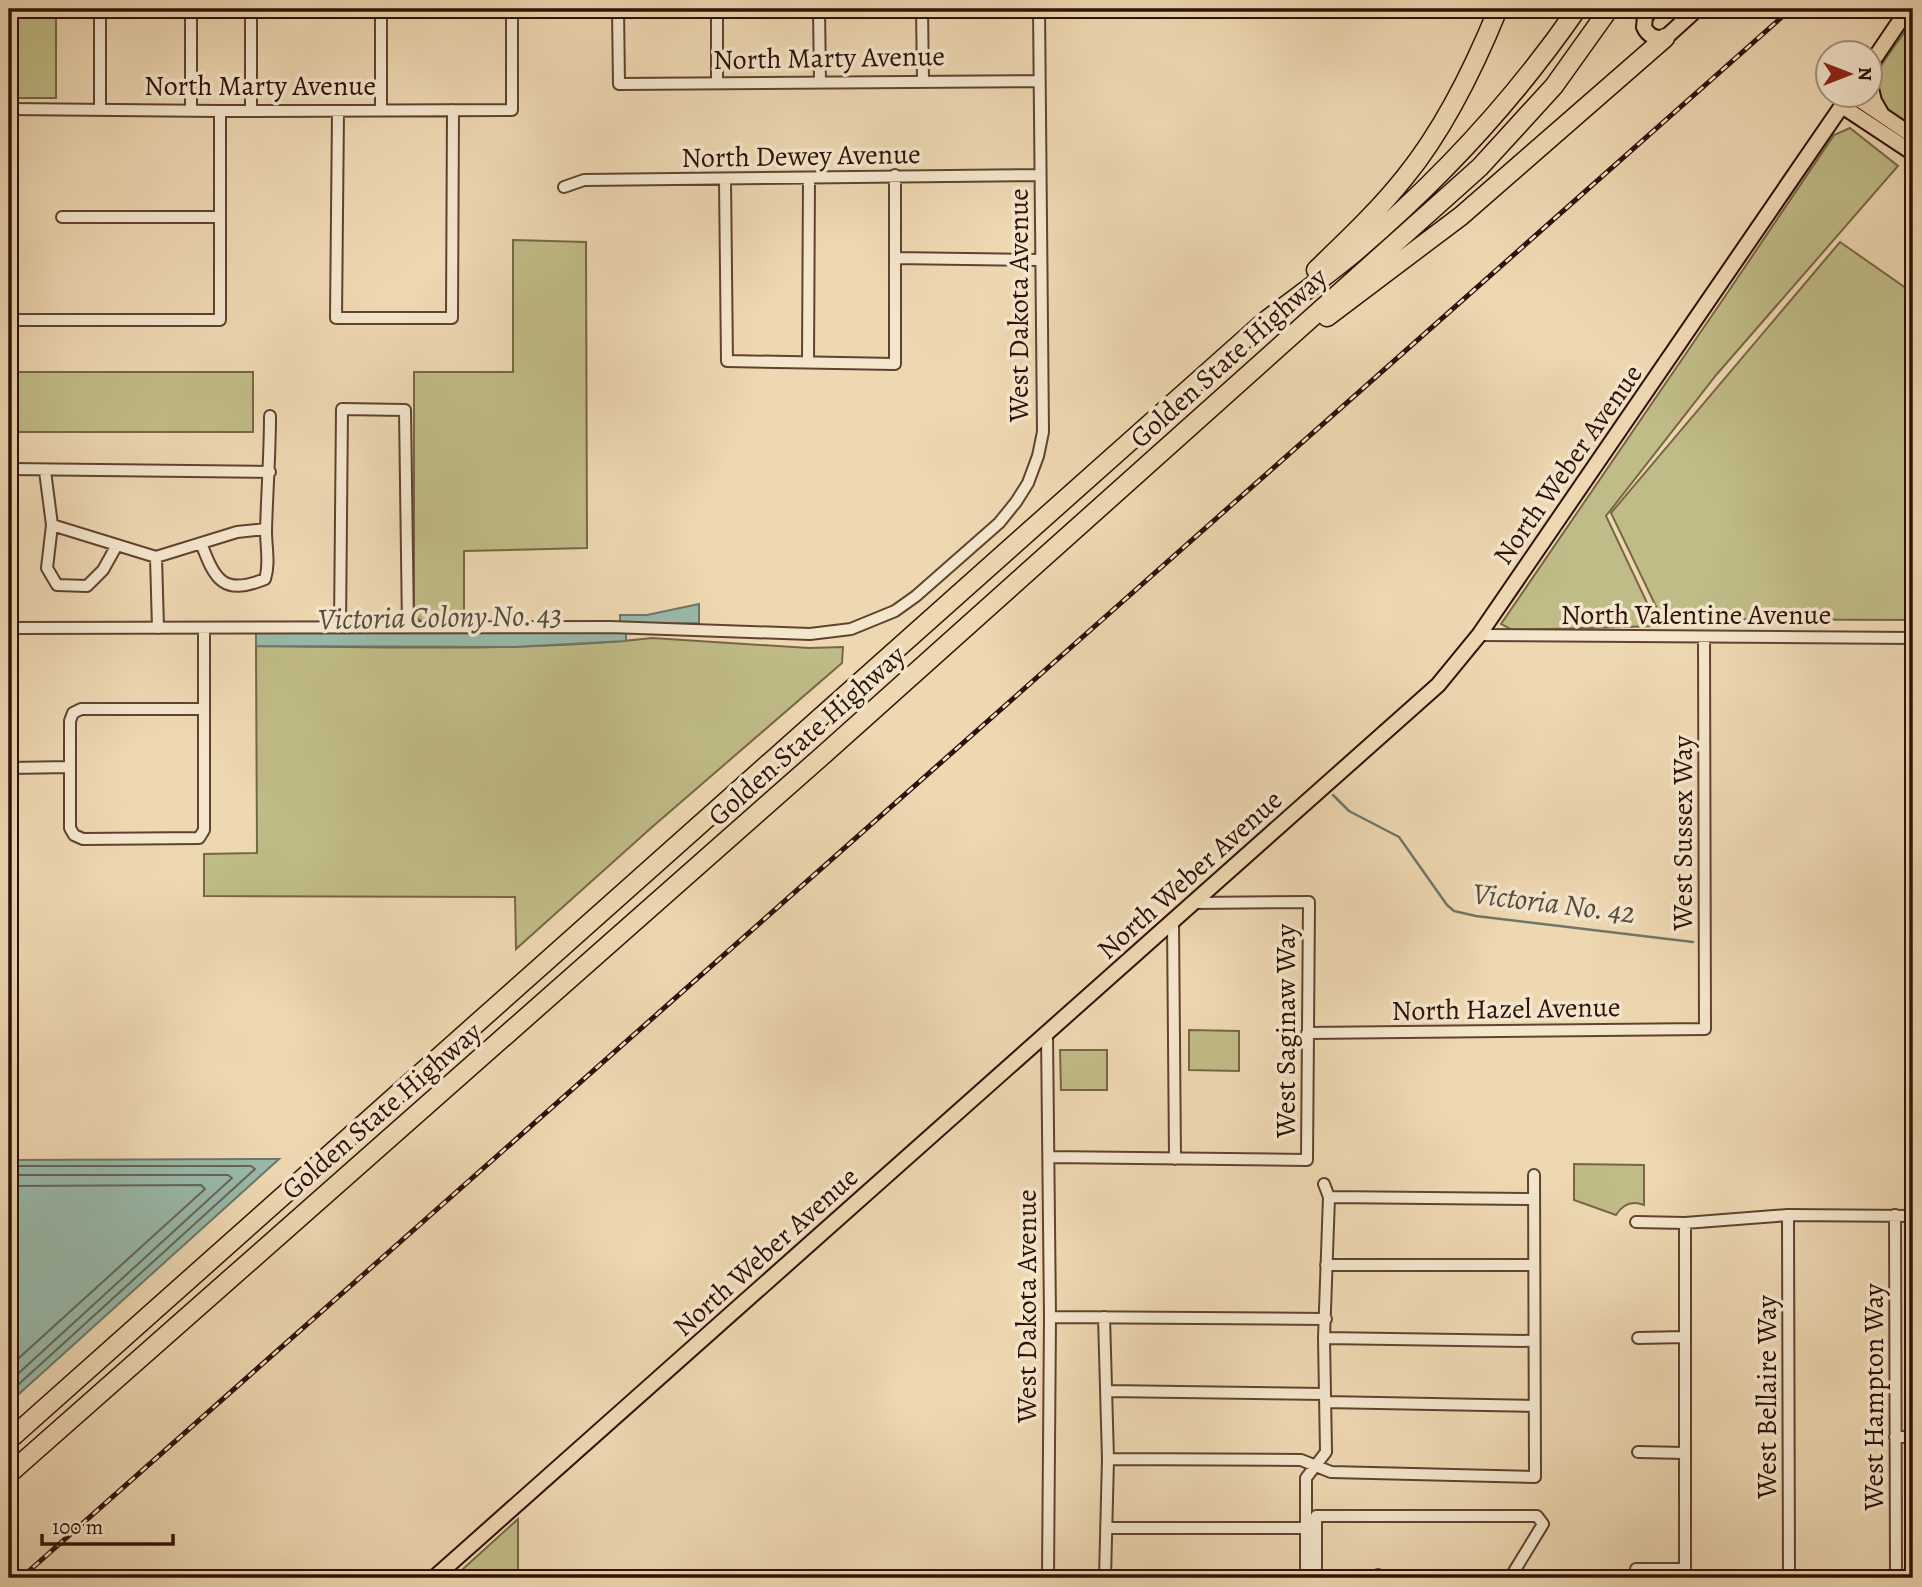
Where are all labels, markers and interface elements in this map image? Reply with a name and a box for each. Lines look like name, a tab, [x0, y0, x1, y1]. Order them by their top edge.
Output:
street label: North Marty Avenue	[713, 37, 945, 79]
north arrow	[1814, 38, 1884, 108]
street label: North Marty Avenue	[144, 67, 376, 105]
text: N	[1852, 67, 1878, 81]
street label: North Dewey Avenue	[681, 135, 921, 177]
street label: West Dakota Avenue	[1000, 188, 1038, 423]
street label: Golden State Highway	[1122, 259, 1336, 457]
street label: North Weber Avenue	[1484, 357, 1651, 573]
water label: Victoria Colony No. 43	[318, 595, 562, 639]
street label: North Valentine Avenue	[1561, 596, 1831, 634]
street label: Golden State Highway	[700, 637, 914, 835]
street label: West Sussex Way	[1664, 735, 1702, 931]
street label: North Weber Avenue	[1089, 781, 1290, 968]
water label: Victoria No. 42	[1470, 873, 1638, 933]
street label: West Saginaw Way	[1267, 924, 1305, 1139]
street label: North Hazel Avenue	[1391, 988, 1621, 1030]
street label: Golden State Highway	[274, 1013, 490, 1208]
street label: North Weber Avenue	[665, 1158, 866, 1345]
street label: West Dakota Avenue	[1008, 1189, 1046, 1424]
street label: West Hampton Way	[1855, 1283, 1893, 1512]
street label: West Bellaire Way	[1748, 1295, 1786, 1500]
scale bar	[42, 1503, 173, 1547]
text: 100 m	[52, 1513, 103, 1541]

